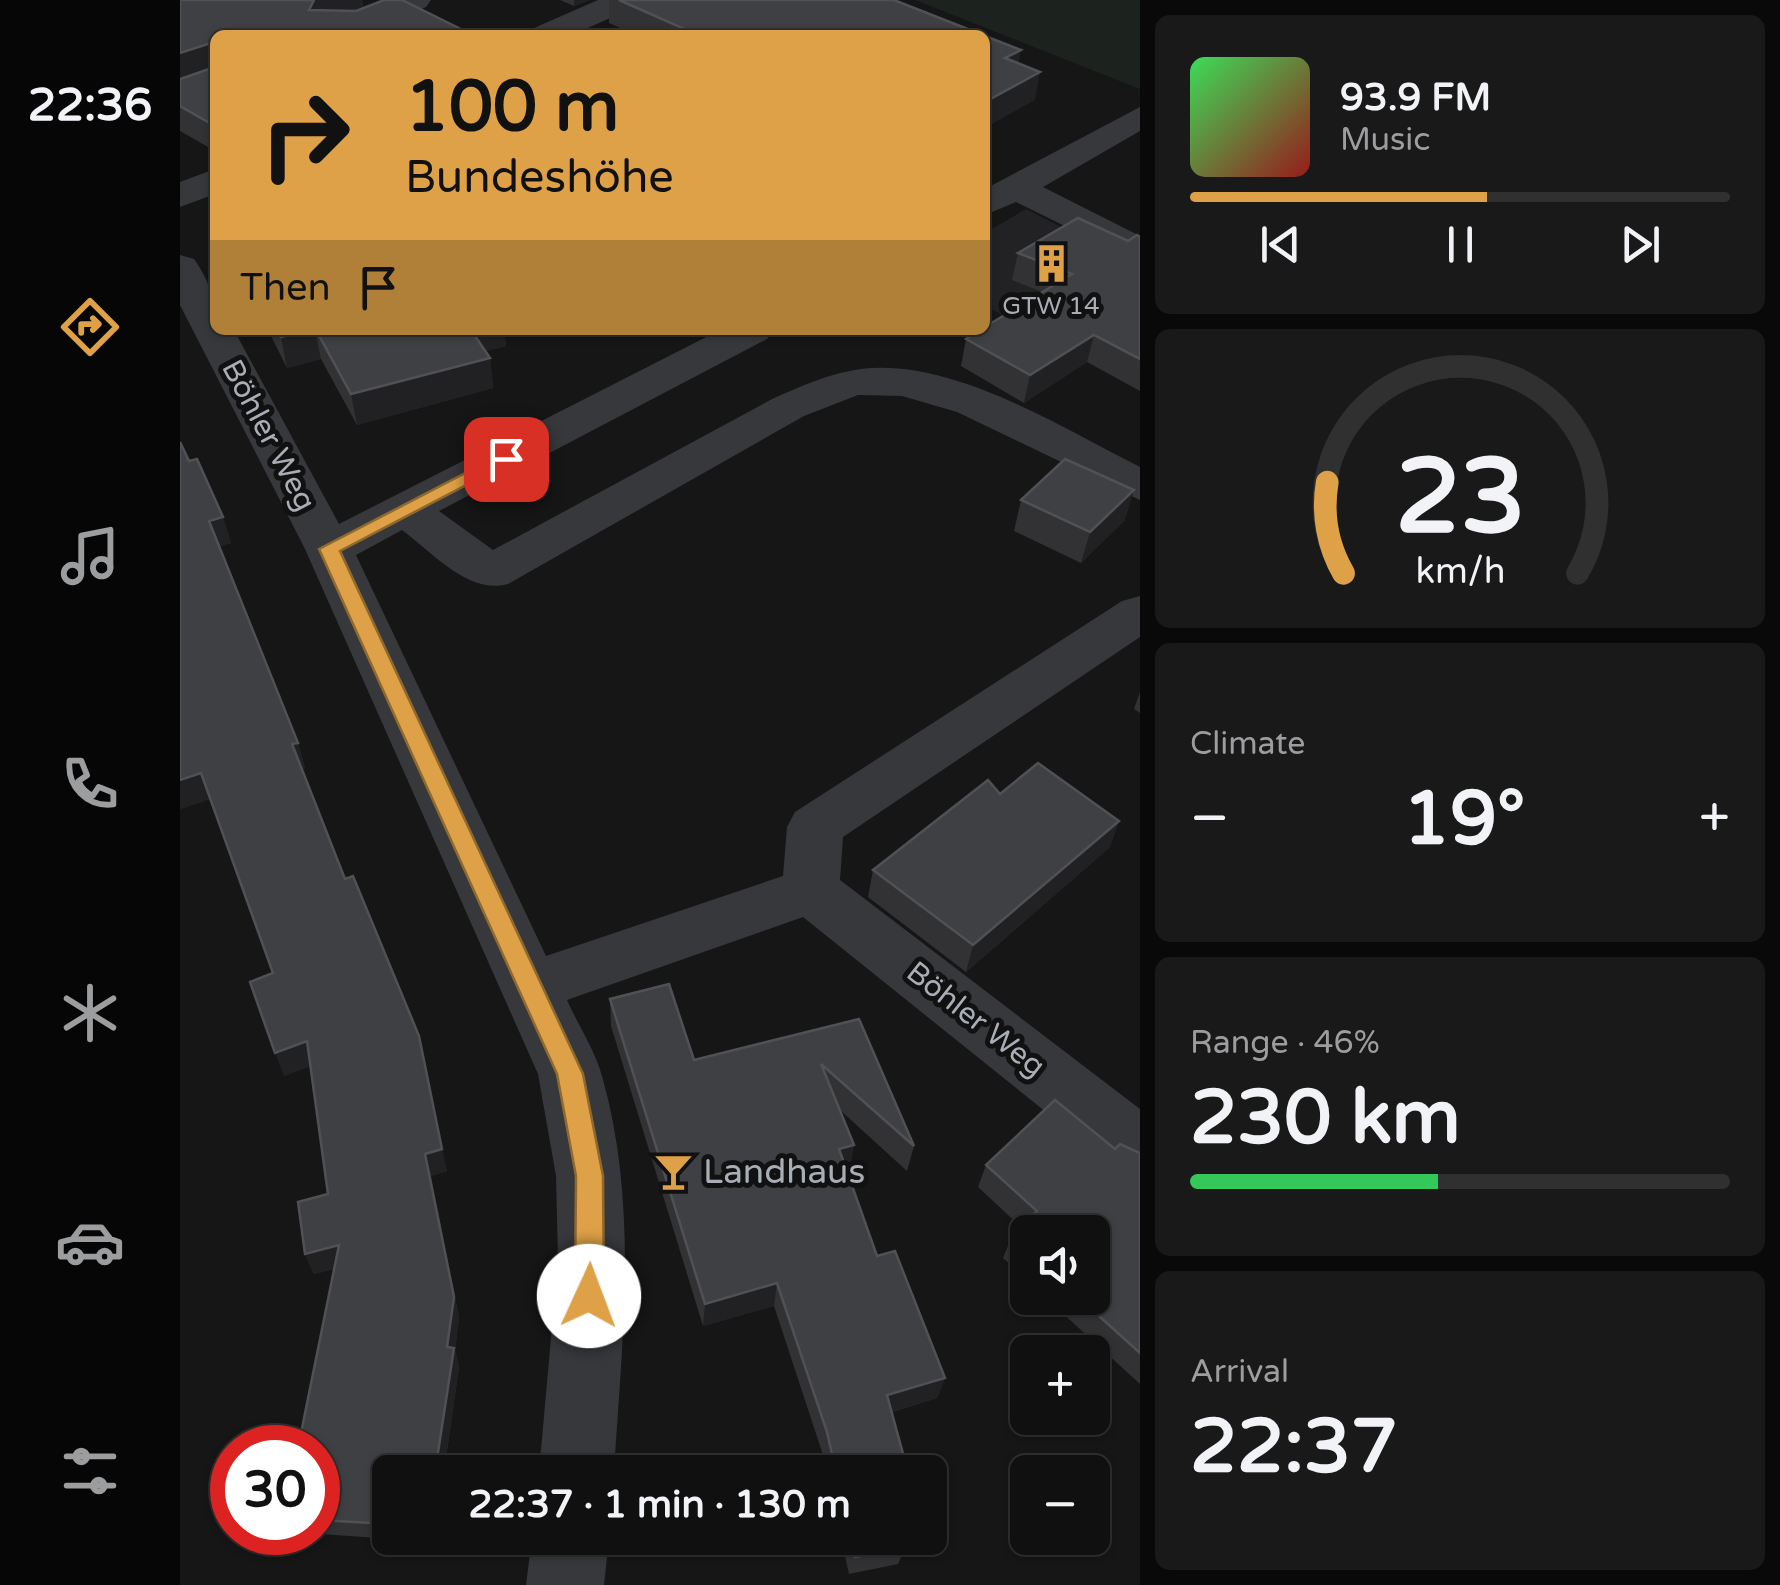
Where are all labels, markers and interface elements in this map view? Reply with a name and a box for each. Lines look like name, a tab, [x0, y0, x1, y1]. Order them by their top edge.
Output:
text: 100 m	[405, 66, 619, 150]
icon: right	[240, 70, 370, 200]
text: 93.9 FM	[1340, 75, 1491, 121]
text: 22:36	[28, 79, 152, 133]
text: Music	[1340, 121, 1430, 159]
text: Bundeshöhe	[405, 151, 674, 205]
icon: previous	[1253, 217, 1308, 272]
icon: pause	[1433, 217, 1488, 272]
icon: next	[1613, 217, 1668, 272]
building icon: GTW 14	[1030, 243, 1072, 285]
icon: arrive	[351, 260, 406, 315]
text: Then	[240, 265, 331, 311]
place label: GTW 14	[1002, 291, 1100, 321]
icon: directions	[55, 292, 125, 362]
street label: Böhler Weg	[213, 353, 324, 517]
pin	[464, 417, 549, 502]
icon: arrive	[479, 432, 534, 487]
text: 23	[1395, 436, 1525, 561]
icon: music	[55, 521, 125, 591]
text: km/h	[1415, 550, 1505, 593]
text: Climate	[1190, 725, 1305, 763]
icon: phone	[55, 749, 125, 819]
text: 19°	[1403, 774, 1525, 864]
text: −	[1190, 786, 1229, 852]
text: +	[1699, 786, 1730, 852]
street label: Böhler Weg	[899, 954, 1052, 1085]
icon: climate	[55, 978, 125, 1048]
text: Range · 46%	[1190, 1024, 1380, 1062]
text: 230 km	[1190, 1073, 1461, 1163]
bar icon: Landhaus	[652, 1150, 694, 1192]
place label: Landhaus	[703, 1151, 865, 1193]
icon: car	[55, 1207, 125, 1277]
map controls	[1010, 1215, 1110, 1555]
button: sound	[1010, 1215, 1110, 1315]
position arrow	[537, 1244, 641, 1348]
button: +	[1010, 1335, 1110, 1435]
text: Arrival	[1190, 1353, 1289, 1391]
text: 22:37	[1190, 1402, 1398, 1492]
speed limit sign: 30	[210, 1425, 340, 1555]
icon: filters	[55, 1436, 125, 1506]
button: −	[1010, 1455, 1110, 1555]
text: 22:37 · 1 min · 130 m	[468, 1482, 851, 1528]

